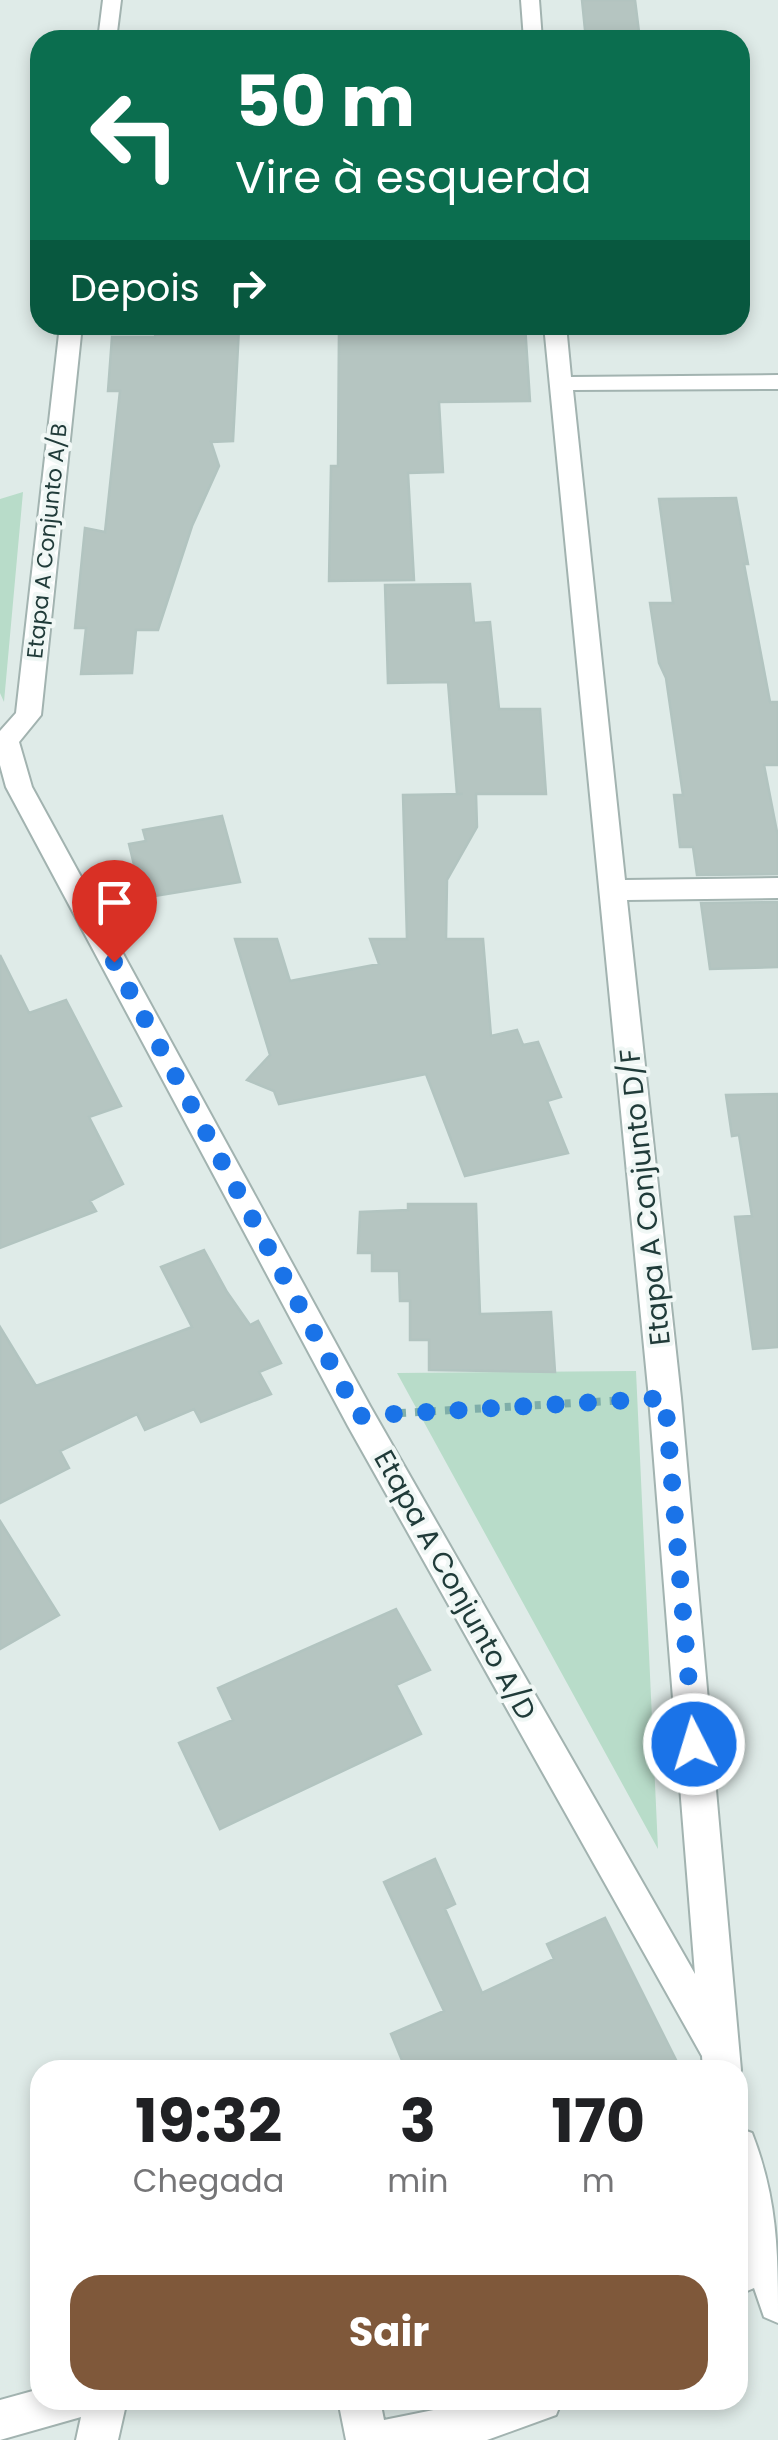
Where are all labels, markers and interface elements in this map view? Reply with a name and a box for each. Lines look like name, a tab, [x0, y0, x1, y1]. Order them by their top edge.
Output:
text: 50 m	[235, 52, 415, 151]
icon: left	[70, 70, 200, 200]
text: Vire à esquerda	[235, 146, 592, 209]
icon: right	[220, 260, 275, 315]
text: Depois	[70, 261, 200, 314]
street label: Etapa A Conjunto A/B	[19, 422, 75, 660]
pin	[72, 860, 157, 963]
icon: arrive	[87, 875, 142, 930]
street label: Etapa A Conjunto D/F	[610, 1047, 680, 1347]
street label: Etapa A Conjunto A/D	[364, 1443, 546, 1727]
position arrow	[642, 1692, 746, 1796]
text: 19:32	[135, 2079, 282, 2163]
text: 3	[400, 2079, 436, 2163]
text: 170	[551, 2079, 645, 2163]
text: Chegada	[133, 2158, 284, 2203]
text: min	[387, 2158, 449, 2203]
text: m	[582, 2158, 615, 2203]
button: Sair	[70, 2275, 708, 2390]

